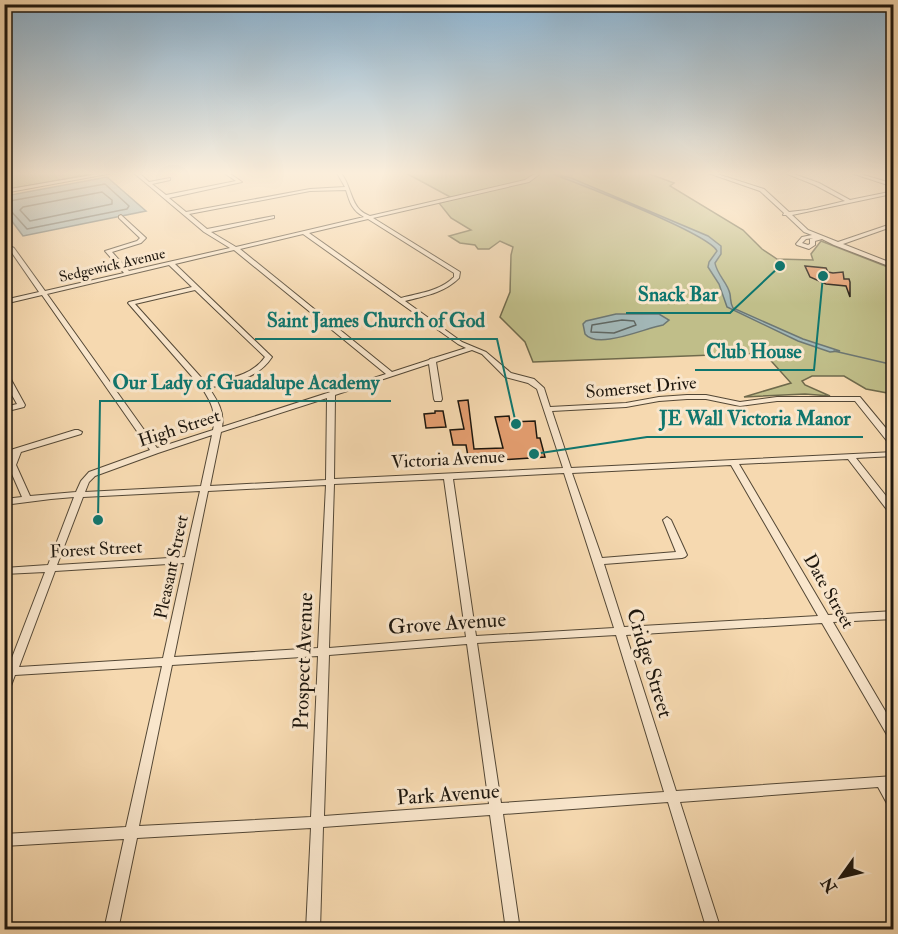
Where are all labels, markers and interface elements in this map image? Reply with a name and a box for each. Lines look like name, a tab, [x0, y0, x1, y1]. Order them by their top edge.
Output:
street label: Sedgewick Avenue	[57, 244, 167, 287]
callout: Snack Bar	[626, 275, 730, 313]
text: Snack Bar	[638, 282, 719, 307]
callout: Saint James Church of God	[255, 301, 497, 339]
text: Saint James Church of God	[267, 308, 485, 333]
callout: Club House	[695, 332, 814, 370]
text: Club House	[706, 339, 802, 364]
callout: Our Lady of Guadalupe Academy	[100, 363, 391, 401]
text: Our Lady of Guadalupe Academy	[113, 370, 381, 396]
street label: Somerset Drive	[585, 371, 698, 404]
callout: JE Wall Victoria Manor	[647, 399, 863, 437]
street label: High Street	[135, 404, 223, 453]
text: JE Wall Victoria Manor	[658, 406, 851, 431]
street label: Victoria Avenue	[391, 445, 506, 474]
street label: Pleasant Street	[149, 513, 194, 621]
street label: Forest Street	[49, 536, 143, 563]
street label: Date Street	[798, 550, 859, 633]
street label: Prospect Avenue	[288, 592, 319, 730]
street label: Cridge Street	[620, 605, 679, 721]
street label: Grove Avenue	[387, 606, 507, 641]
street label: Park Avenue	[395, 777, 501, 812]
north arrow	[811, 847, 871, 907]
text: N	[817, 873, 842, 897]

